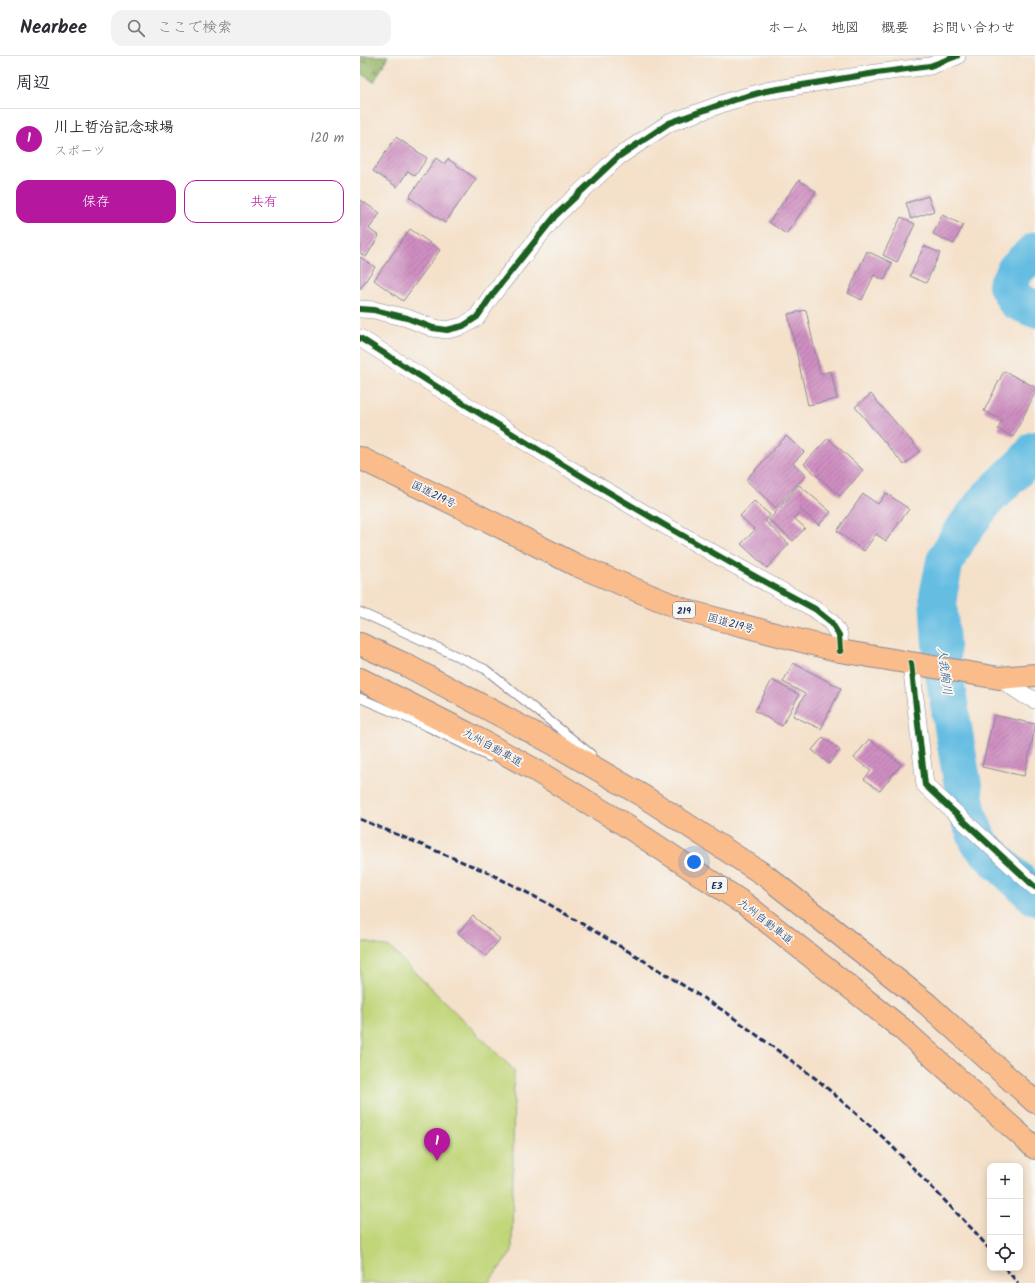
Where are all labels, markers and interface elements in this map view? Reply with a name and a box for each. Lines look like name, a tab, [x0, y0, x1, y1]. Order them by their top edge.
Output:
search box	[111, 10, 391, 46]
text: Nearbee	[20, 13, 87, 43]
text: ここで検索	[157, 16, 232, 40]
icon: search	[125, 17, 147, 39]
text: ホーム	[768, 17, 809, 39]
text: 地図	[831, 17, 859, 39]
text: 概要	[881, 17, 909, 39]
text: お問い合わせ	[931, 17, 1015, 39]
text: 周辺	[16, 70, 50, 97]
text: 川上哲治記念球場	[54, 116, 174, 140]
text: 1	[27, 128, 31, 149]
text: 120 m	[310, 128, 344, 149]
text: スポーツ	[54, 141, 106, 162]
button: 保存	[16, 180, 176, 223]
button: 共有	[184, 180, 344, 223]
street label: 国道219号	[408, 476, 459, 514]
road number: 219	[673, 602, 695, 618]
street label: 国道219号	[705, 609, 756, 639]
water label: 人我胸川	[932, 646, 957, 696]
street label: 九州自動車道	[459, 724, 526, 772]
your location	[684, 852, 704, 872]
road number: E3	[707, 877, 727, 893]
street label: 九州自動車道	[734, 894, 797, 949]
pin: 1	[424, 1128, 450, 1161]
map controls	[987, 1163, 1023, 1271]
button: +	[987, 1163, 1023, 1199]
button: −	[987, 1199, 1023, 1235]
button: locate	[987, 1235, 1023, 1271]

